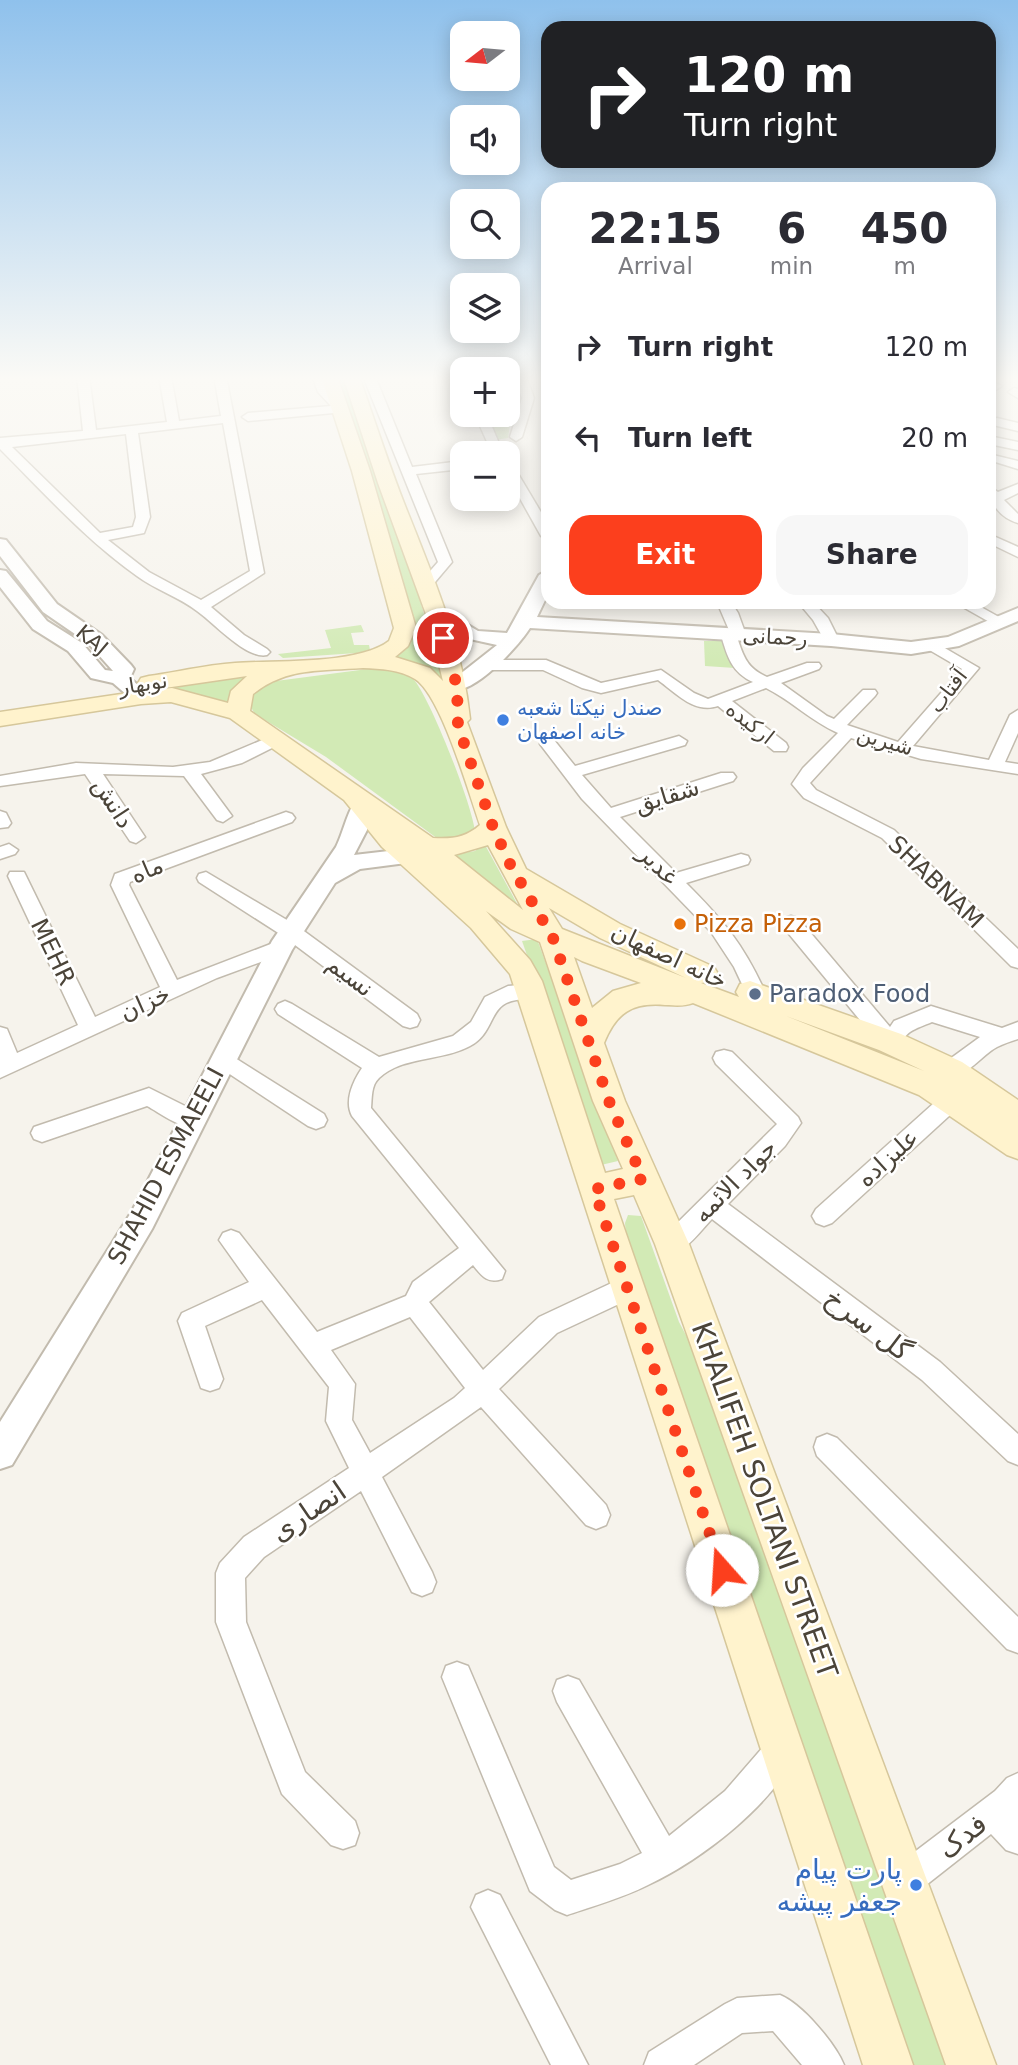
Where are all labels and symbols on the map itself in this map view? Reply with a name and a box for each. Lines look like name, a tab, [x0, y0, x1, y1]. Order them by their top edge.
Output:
north arrow	[450, 21, 520, 91]
pin	[413, 608, 473, 668]
street label: KAJ	[71, 620, 113, 660]
street label: رحمانی	[742, 623, 808, 651]
street label: آفتاب	[923, 663, 973, 718]
street label: نوبهار	[116, 668, 169, 700]
place label: صندل نیکتا شعبه خانه اصفهان	[517, 696, 663, 744]
street label: ارکیده	[721, 697, 779, 749]
marker: صندل نیکتا شعبه خانه اصفهان	[495, 712, 511, 728]
street label: شیرین	[854, 722, 916, 760]
street label: دانش	[86, 772, 140, 834]
street label: شقایق	[631, 773, 703, 819]
street label: SHABNAM	[883, 830, 989, 934]
street label: غدیر	[631, 838, 684, 891]
street label: ماه	[126, 851, 168, 889]
place label: Pizza Pizza	[694, 910, 823, 938]
street label: MEHR	[25, 914, 81, 990]
marker: Pizza Pizza	[672, 916, 688, 932]
street label: خانه اصفهان	[607, 917, 731, 995]
street label: نسیم	[321, 949, 379, 1003]
street label: خزان	[115, 980, 175, 1026]
place label: Paradox Food	[769, 980, 930, 1008]
marker: Paradox Food	[747, 986, 763, 1002]
street label: SHAHID ESMAEELI	[102, 1063, 230, 1269]
street label: علیزاده	[852, 1123, 924, 1193]
street label: جواد الائمه	[688, 1134, 782, 1228]
street label: گل سرخ	[818, 1281, 918, 1368]
street label: KHALIFEH SOLTANI STREET	[685, 1318, 845, 1684]
street label: انصاری	[264, 1474, 352, 1549]
position arrow	[685, 1533, 759, 1607]
street label: فدک	[931, 1807, 993, 1866]
place label: پارت پیام جعفر پیشه	[776, 1853, 902, 1918]
marker: پارت پیام جعفر پیشه	[908, 1877, 924, 1893]

